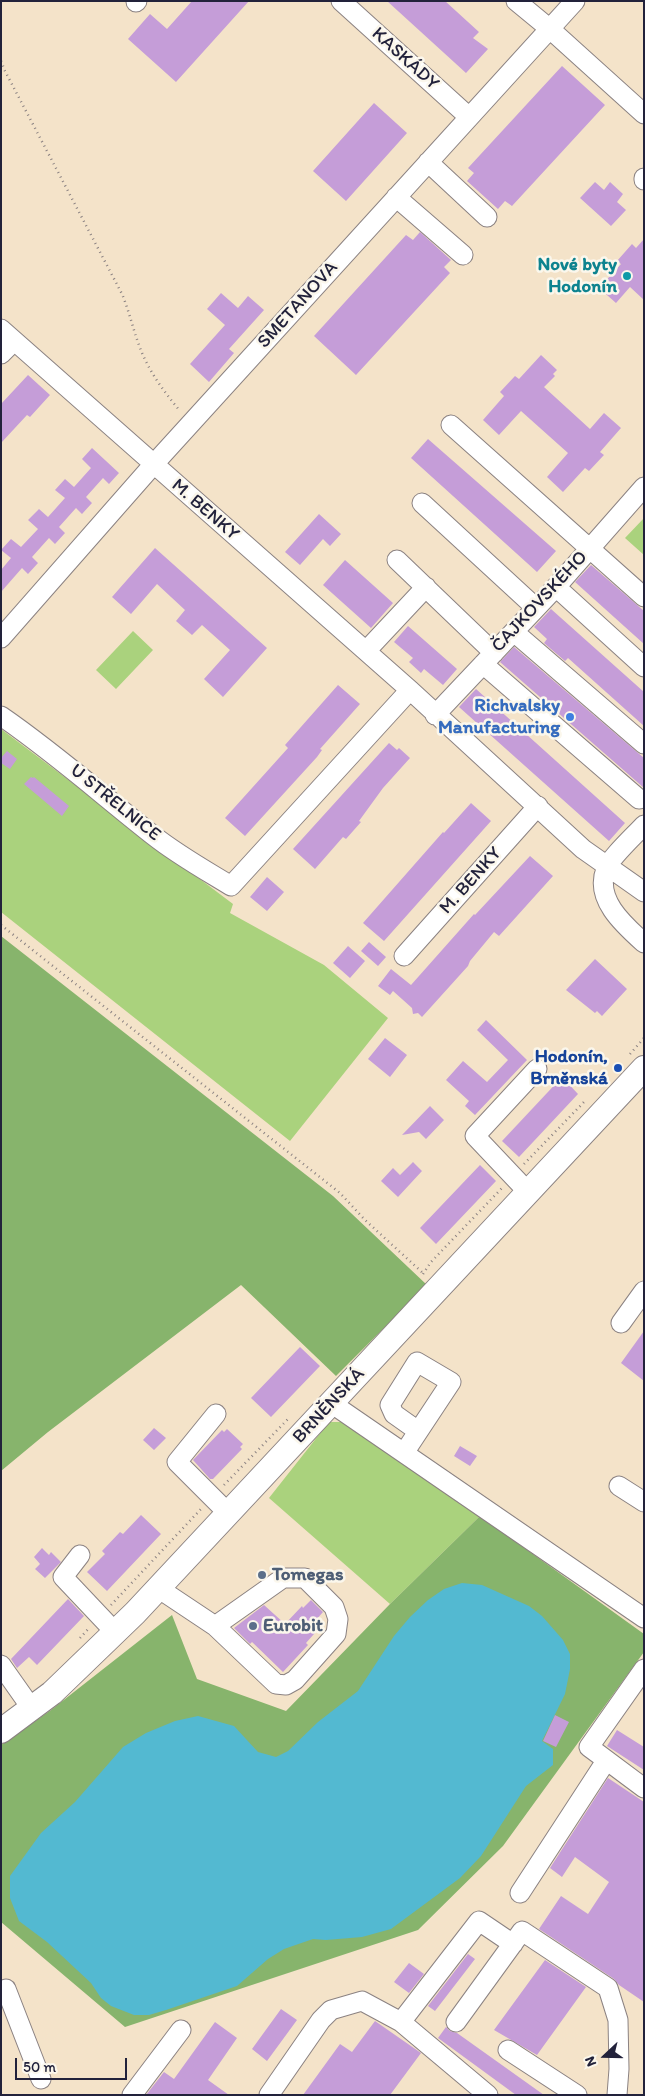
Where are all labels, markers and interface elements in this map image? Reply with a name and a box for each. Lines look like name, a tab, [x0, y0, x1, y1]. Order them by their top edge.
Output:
street label: KASKÁDY	[367, 23, 443, 95]
place label: Nové byty Hodonín	[537, 254, 617, 298]
street label: SMETANOVA	[253, 257, 343, 353]
marker: Nové byty Hodonín	[621, 270, 633, 282]
street label: M. BENKY	[166, 474, 244, 546]
street label: ČAJKOVSKÉHO	[487, 547, 593, 657]
place label: Richvalsky Manufacturing	[438, 695, 560, 739]
marker: Richvalsky Manufacturing	[564, 711, 576, 723]
street label: U STŘELNICE	[65, 759, 165, 847]
street label: M. BENKY	[435, 843, 507, 919]
place label: Hodonín, Brněnská	[530, 1046, 608, 1090]
marker: Hodonín, Brněnská	[612, 1062, 624, 1074]
street label: BRNĚNSKÁ	[288, 1363, 370, 1449]
place label: Tomegas	[272, 1564, 344, 1586]
marker: Tomegas	[256, 1569, 268, 1581]
place label: Eurobit	[263, 1615, 323, 1637]
marker: Eurobit	[247, 1620, 259, 1632]
north arrow	[580, 2031, 630, 2081]
scale bar	[18, 2048, 130, 2080]
text: N	[581, 2054, 600, 2069]
text: 50 m	[23, 2058, 56, 2076]

